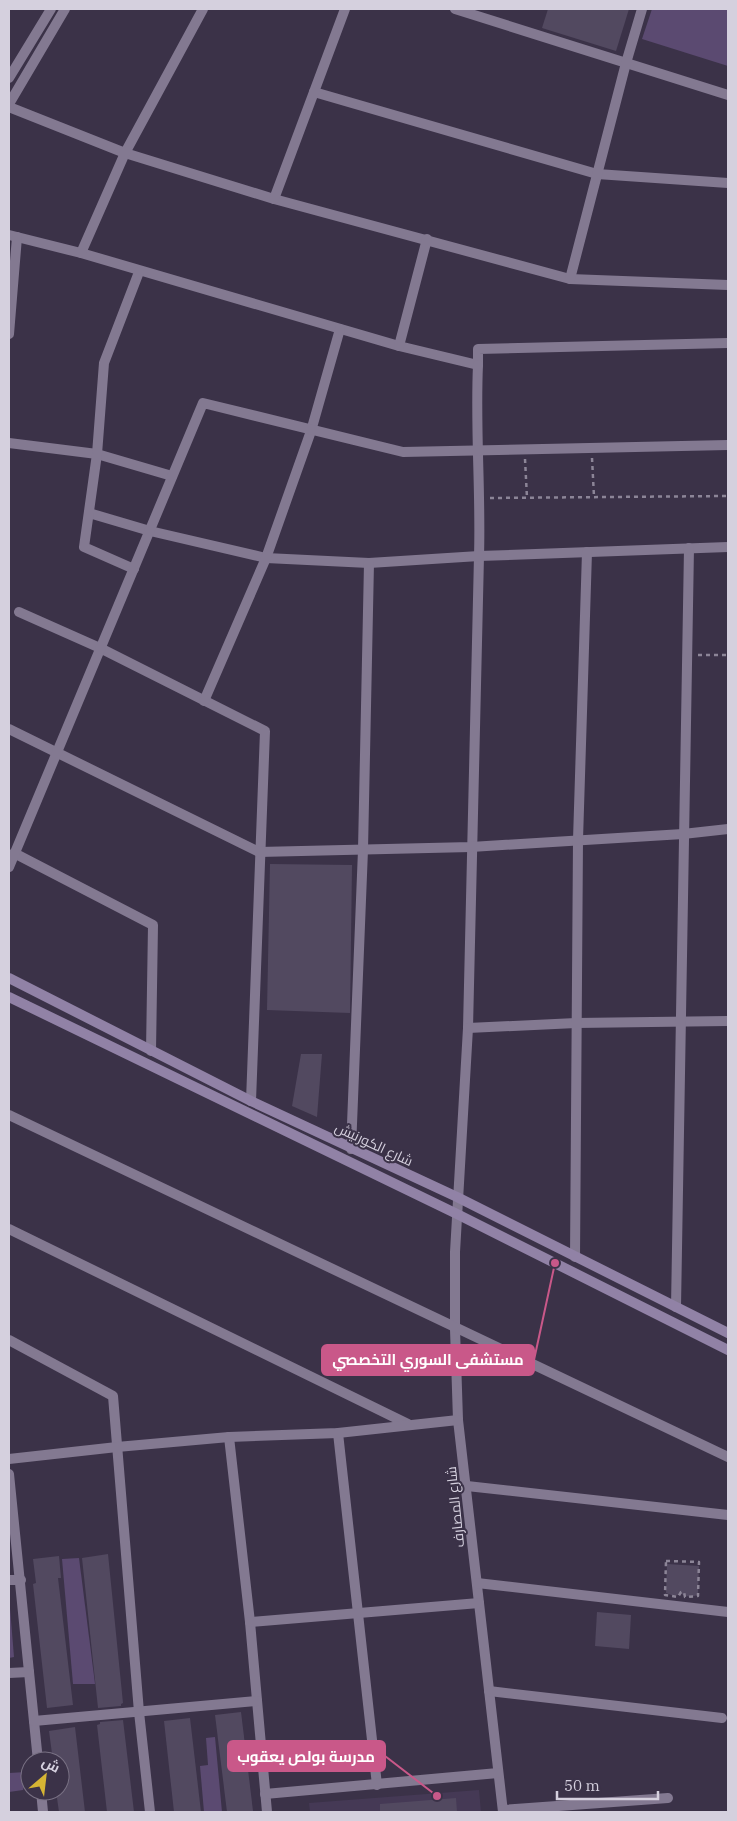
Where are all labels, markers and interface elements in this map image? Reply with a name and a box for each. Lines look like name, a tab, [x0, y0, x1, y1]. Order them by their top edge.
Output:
street label: شارع الكورنيش	[332, 1118, 416, 1170]
callout: مستشفى السوري التخصصي	[322, 1345, 534, 1375]
text: مستشفى السوري التخصصي	[332, 1350, 524, 1372]
street label: شارع المصارف	[442, 1465, 468, 1549]
callout: مدرسة بولص يعقوب	[228, 1741, 385, 1771]
text: مدرسة بولص يعقوب	[237, 1747, 375, 1766]
north arrow	[20, 1751, 70, 1801]
text: ش	[39, 1752, 63, 1777]
scale bar	[557, 1768, 658, 1800]
text: 50 m	[564, 1776, 600, 1795]

